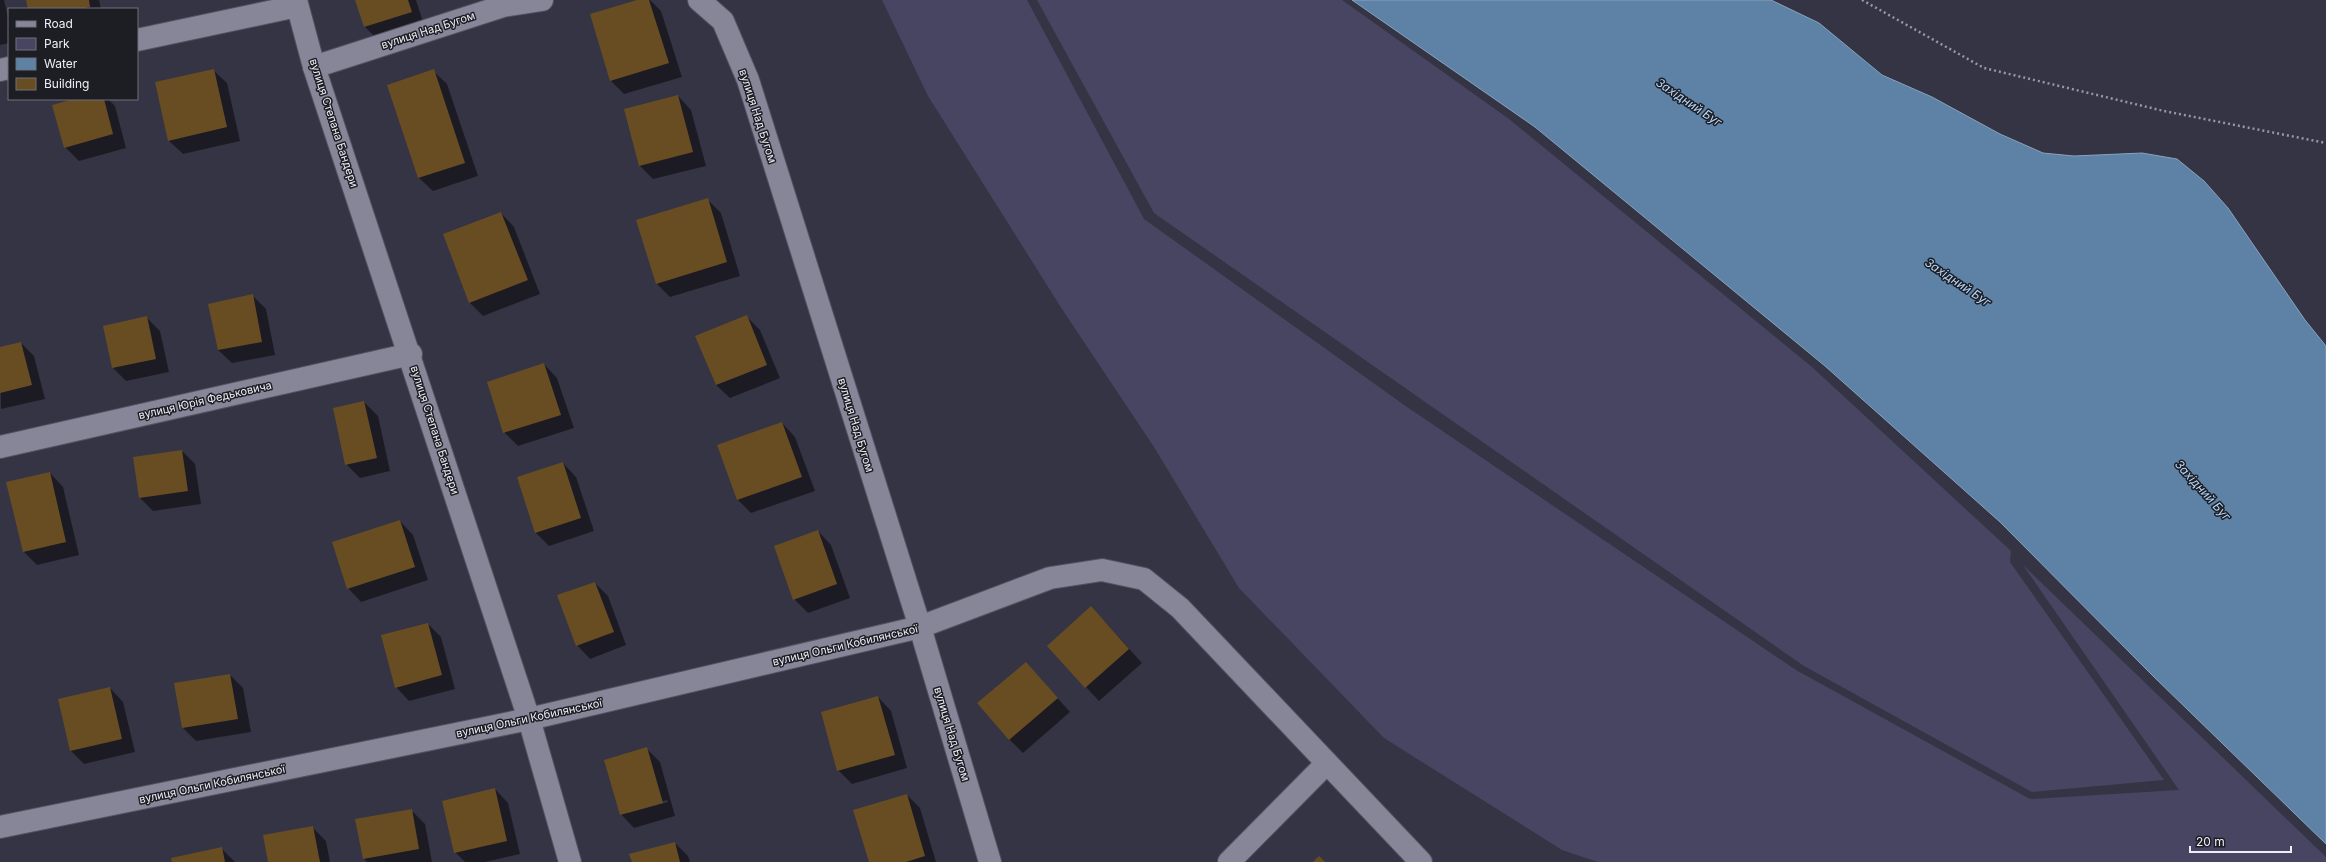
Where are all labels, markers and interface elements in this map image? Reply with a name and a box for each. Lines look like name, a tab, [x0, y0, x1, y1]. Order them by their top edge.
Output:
legend	[8, 8, 138, 100]
street label: вулиця Над Бугом	[379, 8, 477, 52]
text: Road	[44, 16, 73, 31]
text: Park	[44, 36, 70, 51]
text: Water	[44, 56, 78, 71]
street label: вулиця Степана Бандери	[307, 57, 361, 189]
street label: вулиця Над Бугом	[736, 67, 780, 165]
water label: Західний Буг	[1653, 74, 1725, 130]
text: Building	[44, 76, 89, 91]
water label: Західний Буг	[1922, 254, 1994, 310]
street label: вулиця Степана Бандери	[408, 364, 462, 496]
street label: вулиця Над Бугом	[835, 376, 877, 474]
street label: вулиця Юрія Федьковича	[137, 378, 273, 422]
water label: Західний Буг	[2172, 457, 2235, 524]
street label: вулиця Ольги Кобилянської	[771, 621, 920, 669]
street label: вулиця Над Бугом	[931, 685, 973, 783]
street label: вулиця Ольги Кобилянської	[455, 695, 605, 740]
street label: вулиця Ольги Кобилянської	[138, 761, 288, 806]
scale bar	[2190, 828, 2291, 854]
text: 20 m	[2196, 834, 2225, 849]

